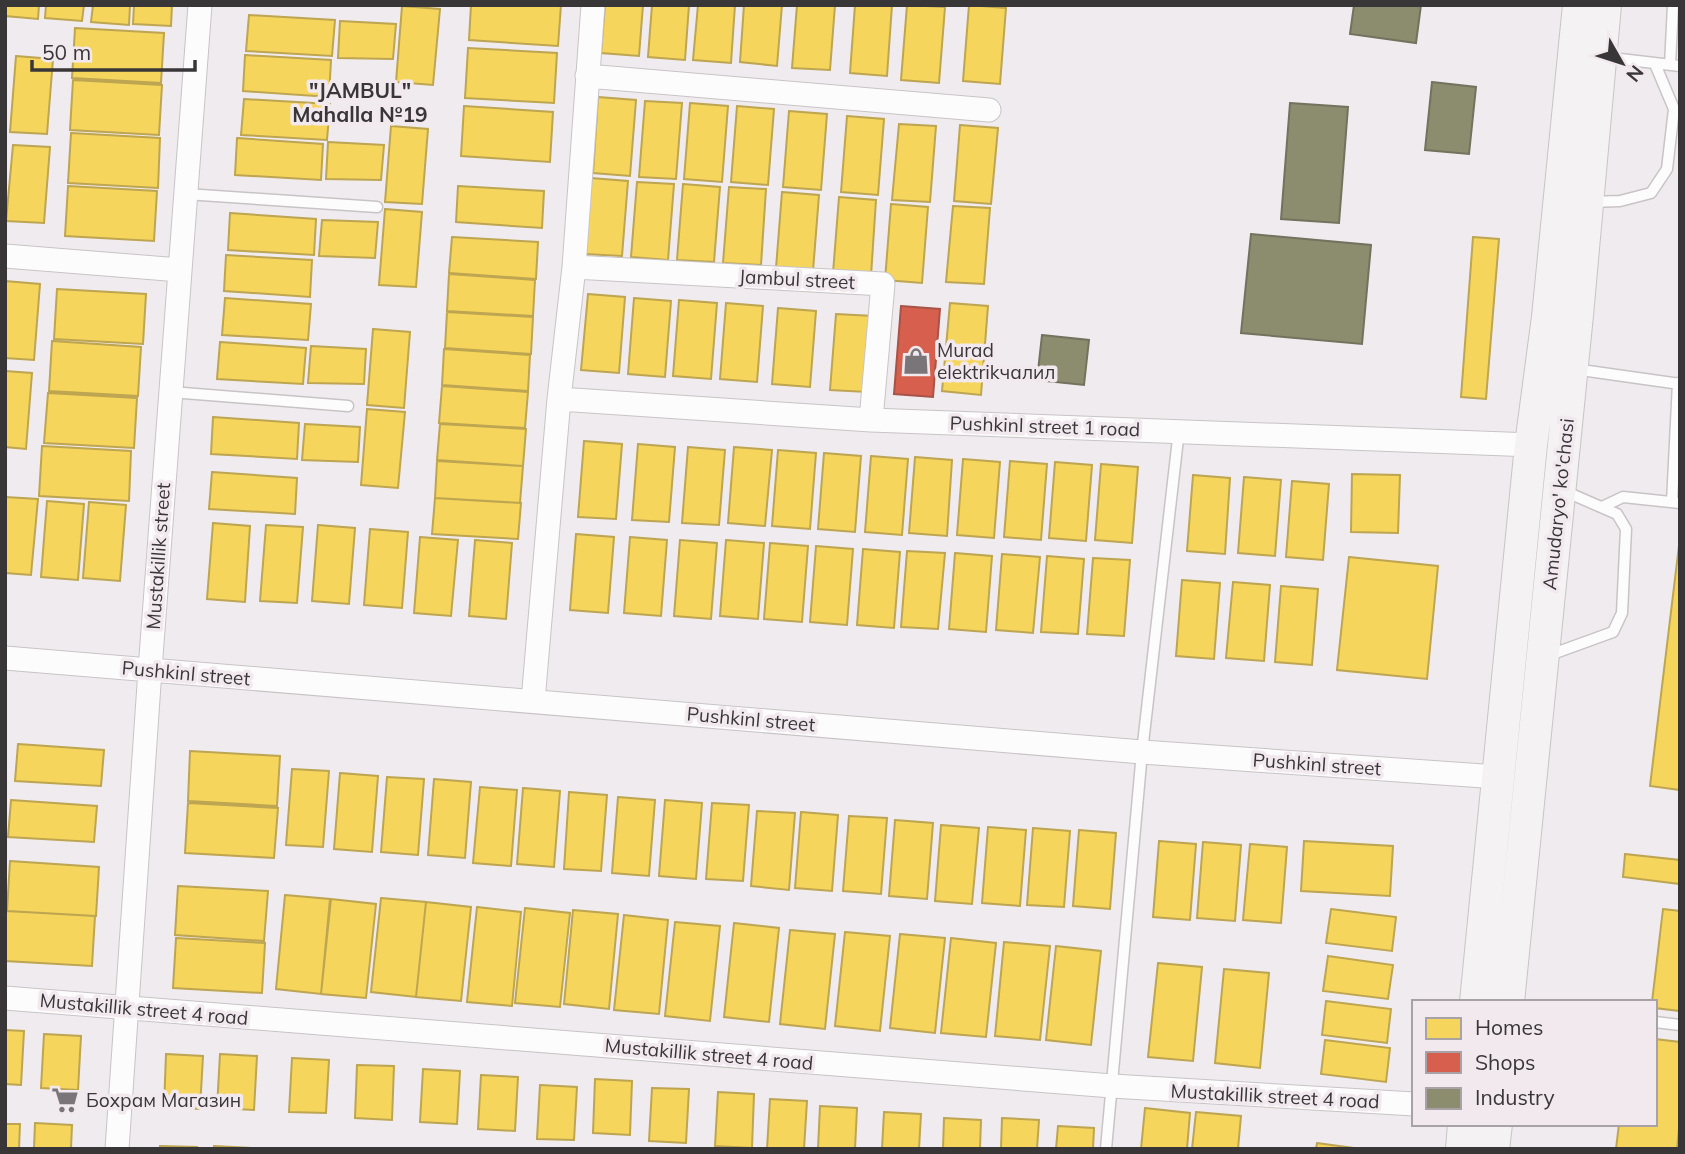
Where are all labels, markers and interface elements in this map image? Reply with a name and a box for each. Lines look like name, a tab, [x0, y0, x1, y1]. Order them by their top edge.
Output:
scale bar	[32, 28, 194, 72]
north arrow	[1587, 28, 1657, 98]
text: 50 m	[42, 39, 91, 65]
text: N	[1621, 61, 1649, 87]
district label: "JAMBUL" Mahalla №19	[292, 77, 428, 127]
street label: Jambul street	[738, 264, 856, 294]
place label: Murad elektrikчалил	[937, 338, 1056, 384]
shop icon: Murad elektrikчалил	[901, 346, 931, 376]
street label: Pushkinl street 1 road	[949, 411, 1141, 441]
street label: Amudaryo' ko'chasi	[1537, 417, 1579, 591]
street label: Mustakillik street	[141, 481, 175, 630]
street label: Pushkinl street	[121, 655, 252, 691]
street label: Pushkinl street	[686, 701, 817, 737]
street label: Pushkinl street	[1252, 748, 1382, 780]
street label: Mustakillik street 4 road	[39, 988, 249, 1030]
legend	[1412, 1000, 1657, 1126]
text: Homes	[1475, 1014, 1543, 1040]
street label: Mustakillik street 4 road	[604, 1033, 814, 1075]
text: Shops	[1475, 1049, 1535, 1075]
street label: Mustakillik street 4 road	[1170, 1079, 1380, 1113]
text: Industry	[1475, 1084, 1555, 1110]
supermarket icon: Бохрам Магазин	[50, 1085, 80, 1115]
place label: Бохрам Магазин	[86, 1088, 241, 1112]

